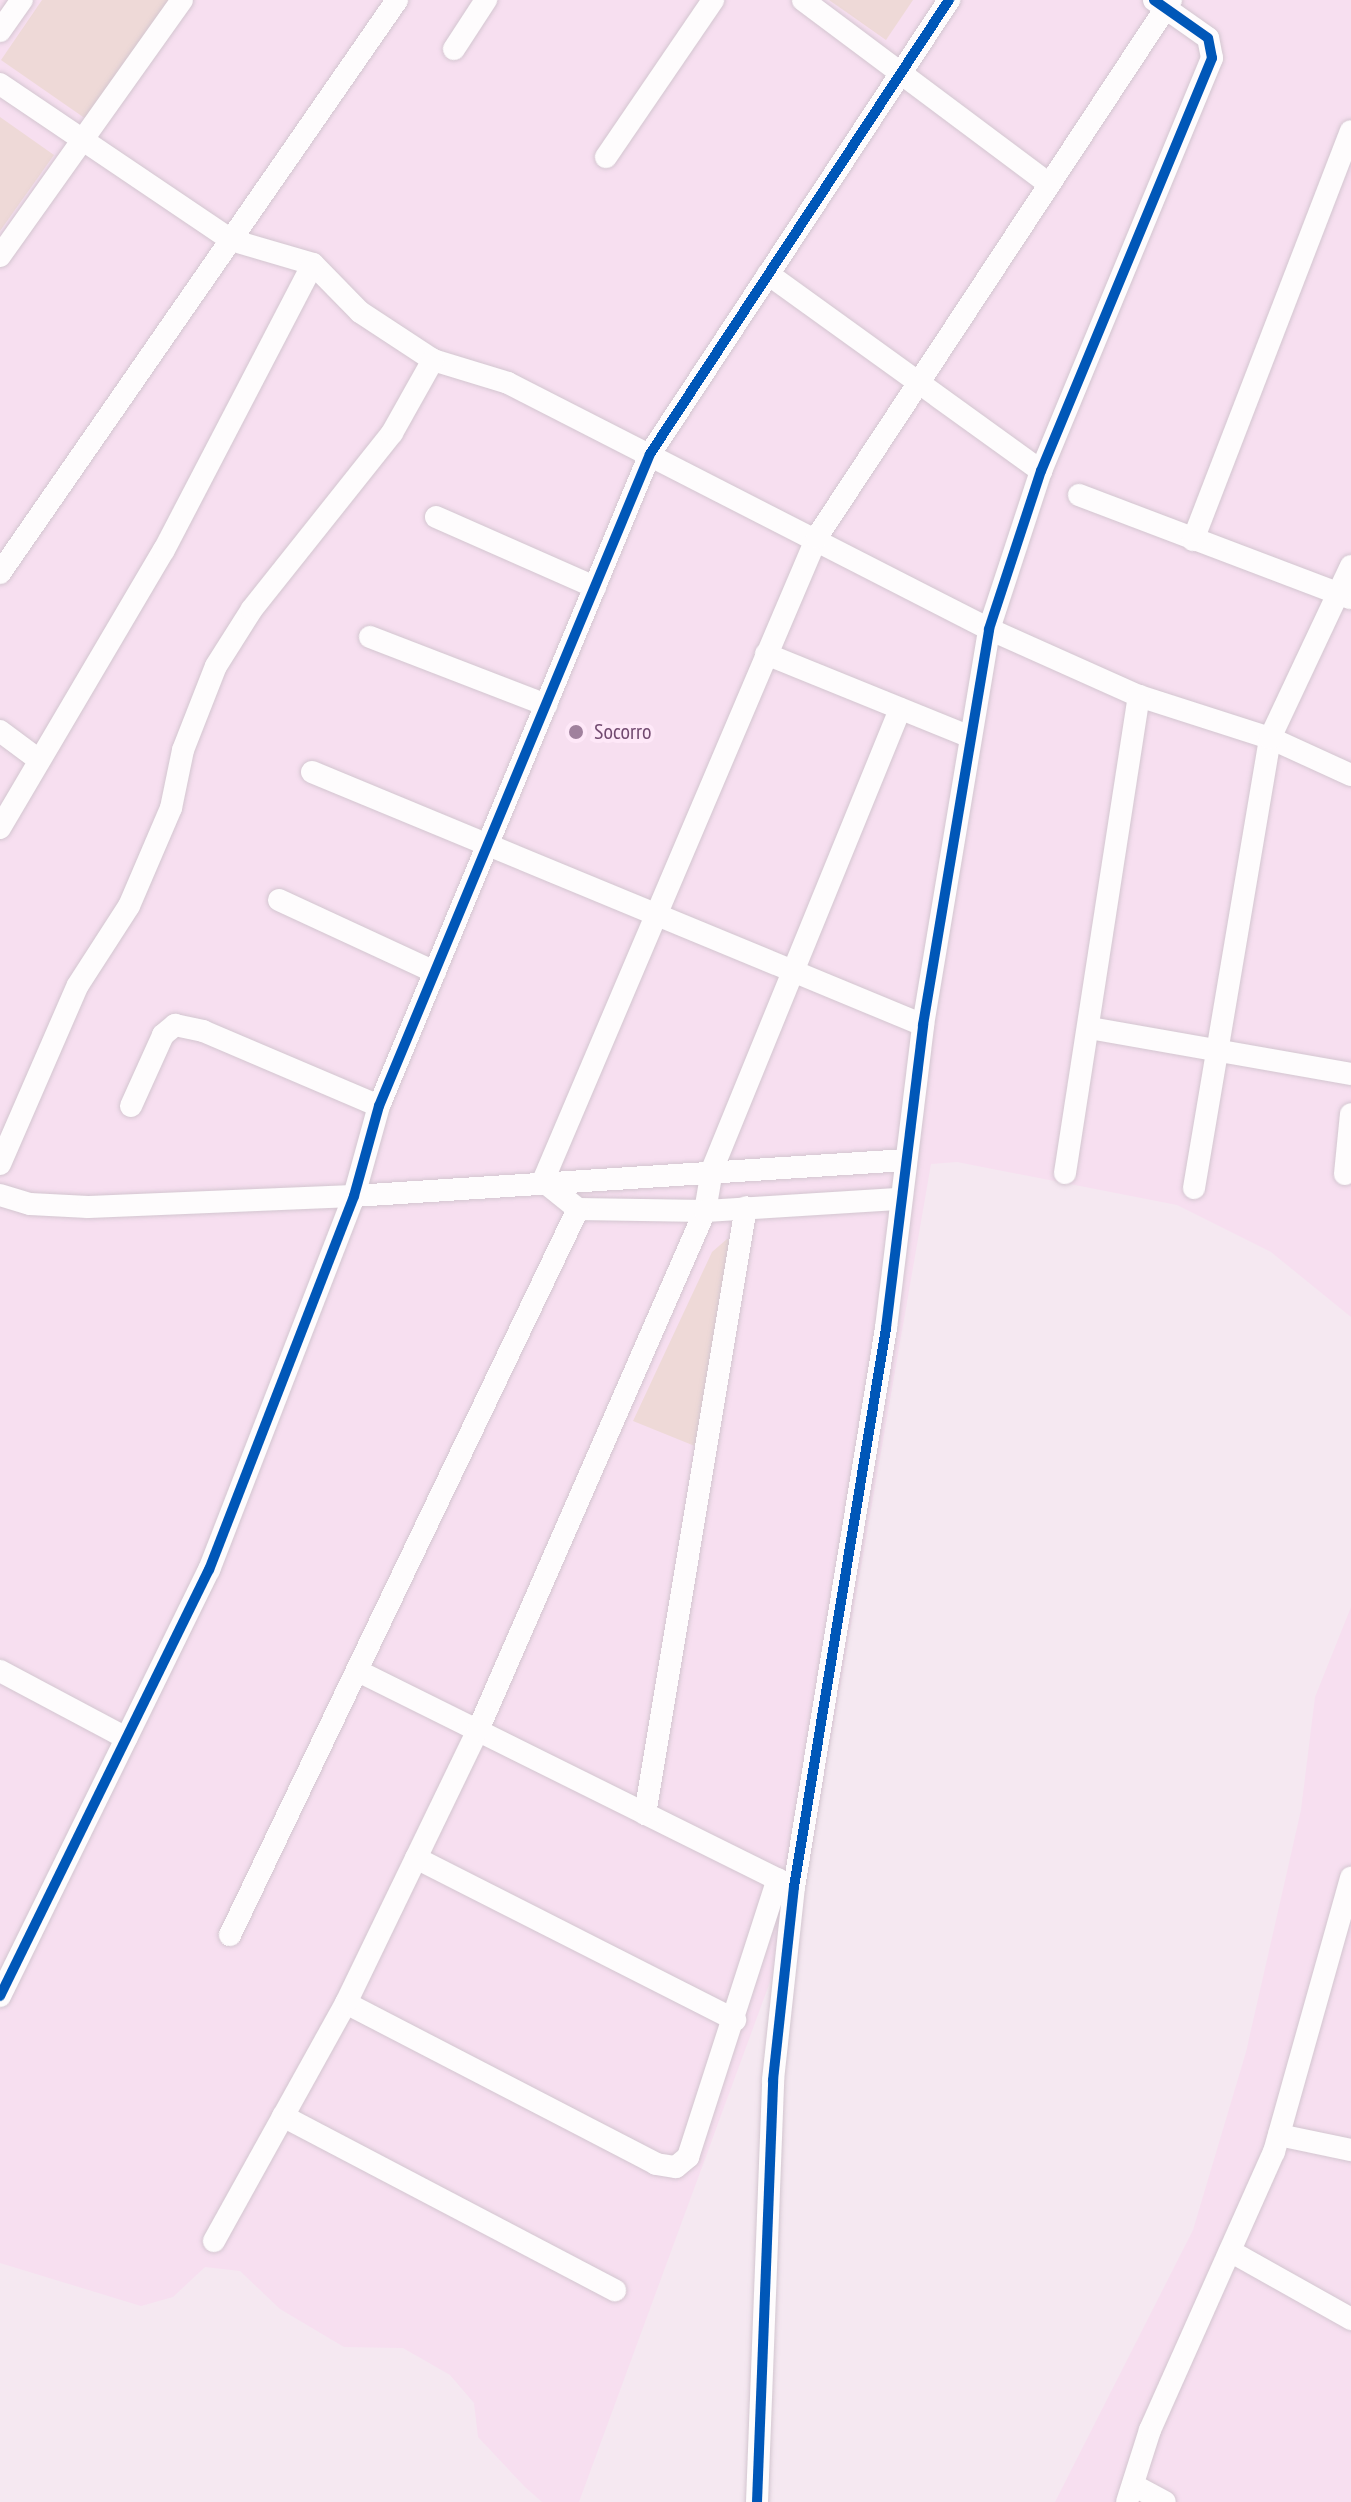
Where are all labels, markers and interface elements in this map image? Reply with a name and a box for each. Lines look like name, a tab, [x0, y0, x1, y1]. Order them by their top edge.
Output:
place label: Socorro	[594, 719, 651, 745]
marker: Socorro	[565, 721, 587, 743]

